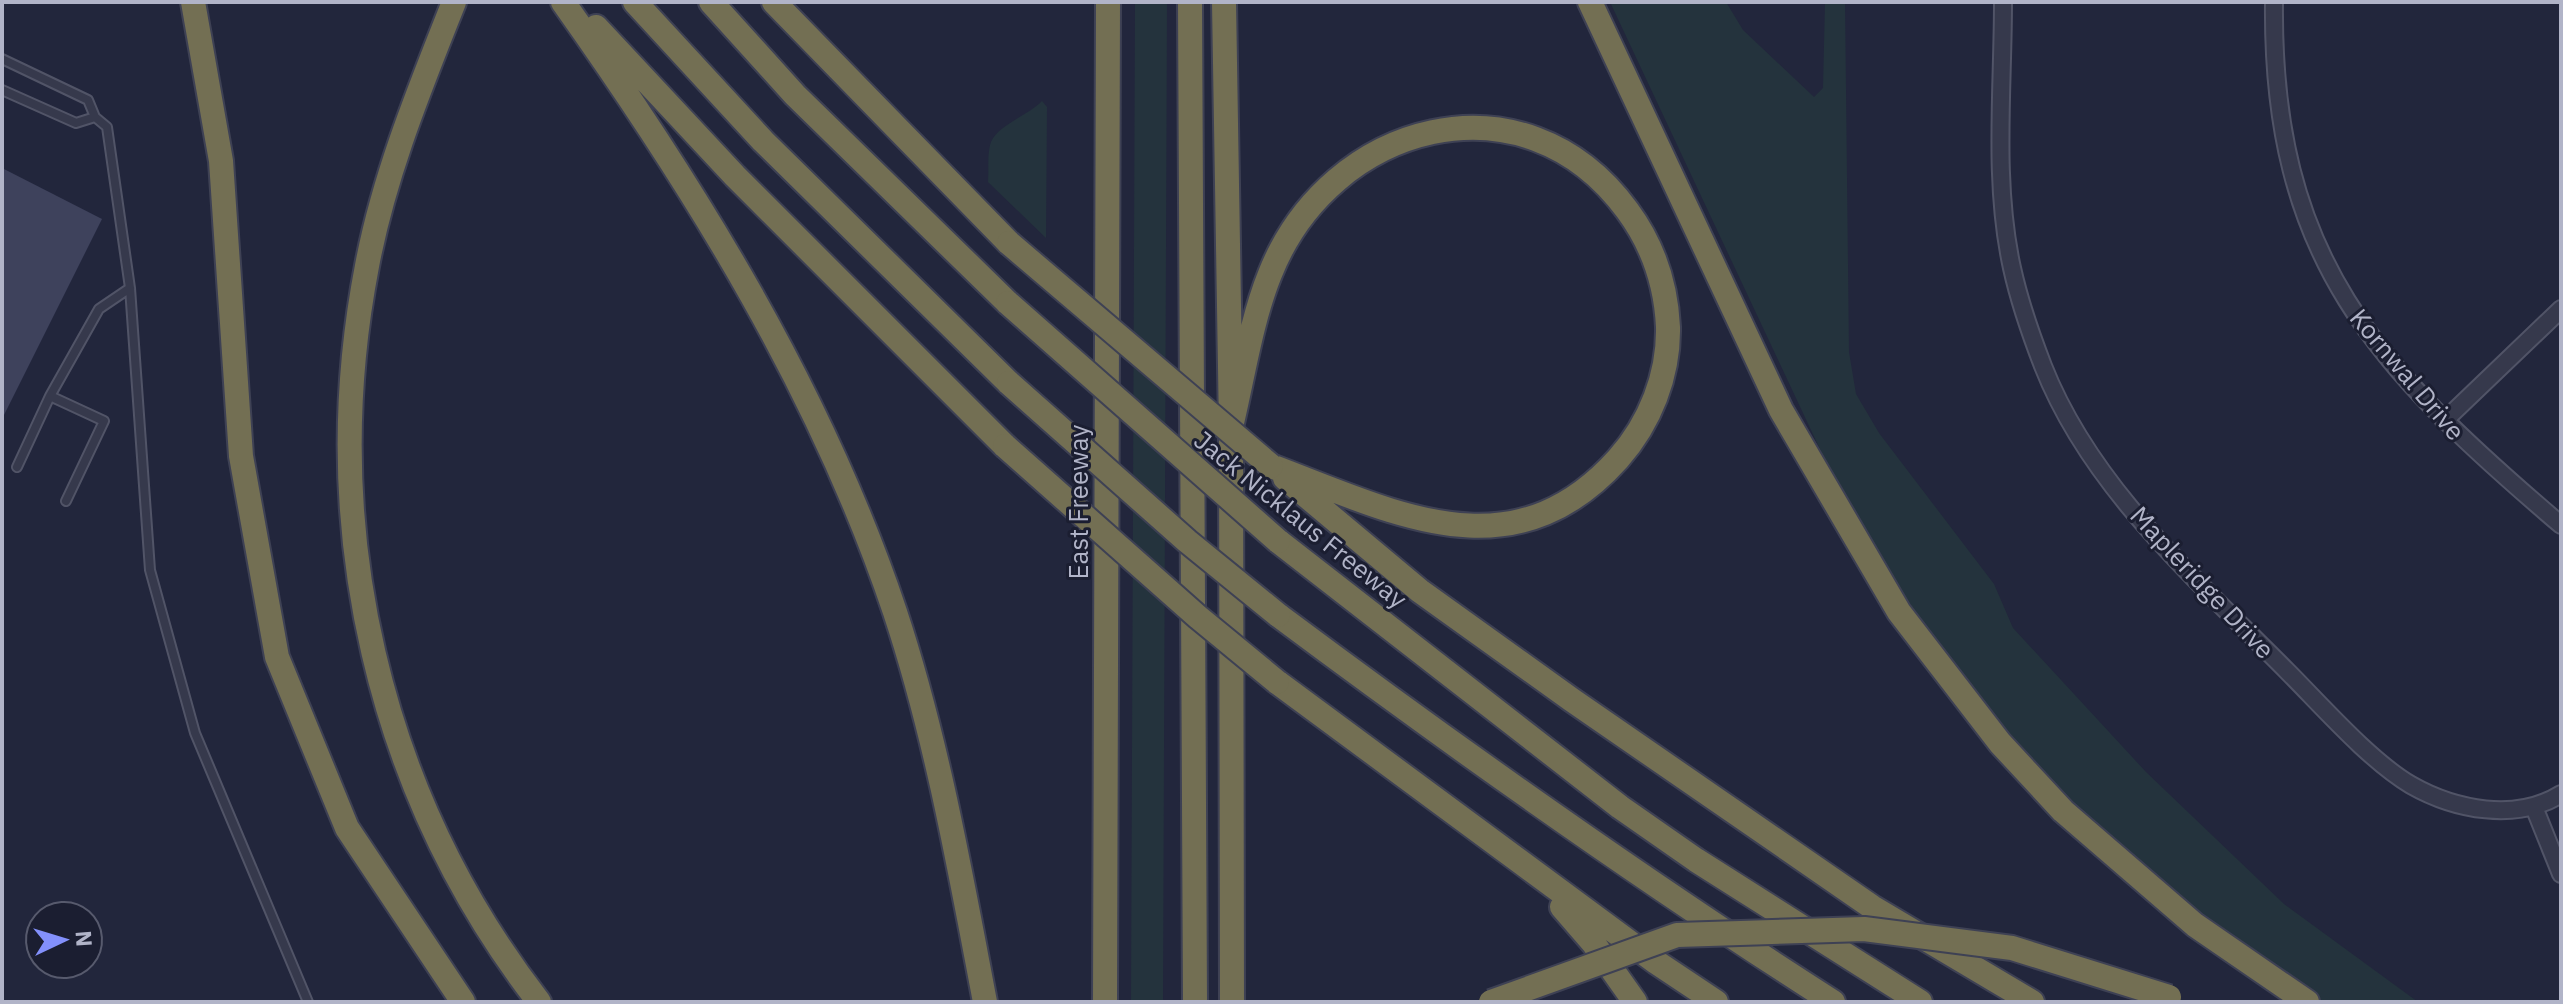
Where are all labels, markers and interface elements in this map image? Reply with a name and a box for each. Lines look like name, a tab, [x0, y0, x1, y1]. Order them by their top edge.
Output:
street label: Kornwal Drive	[2343, 301, 2473, 447]
street label: Jack Nicklaus Freeway	[1187, 423, 1415, 615]
street label: East Freeway	[1061, 424, 1095, 580]
street label: Mapleridge Drive	[2123, 498, 2283, 666]
north arrow	[24, 900, 104, 980]
text: N	[69, 930, 99, 948]

